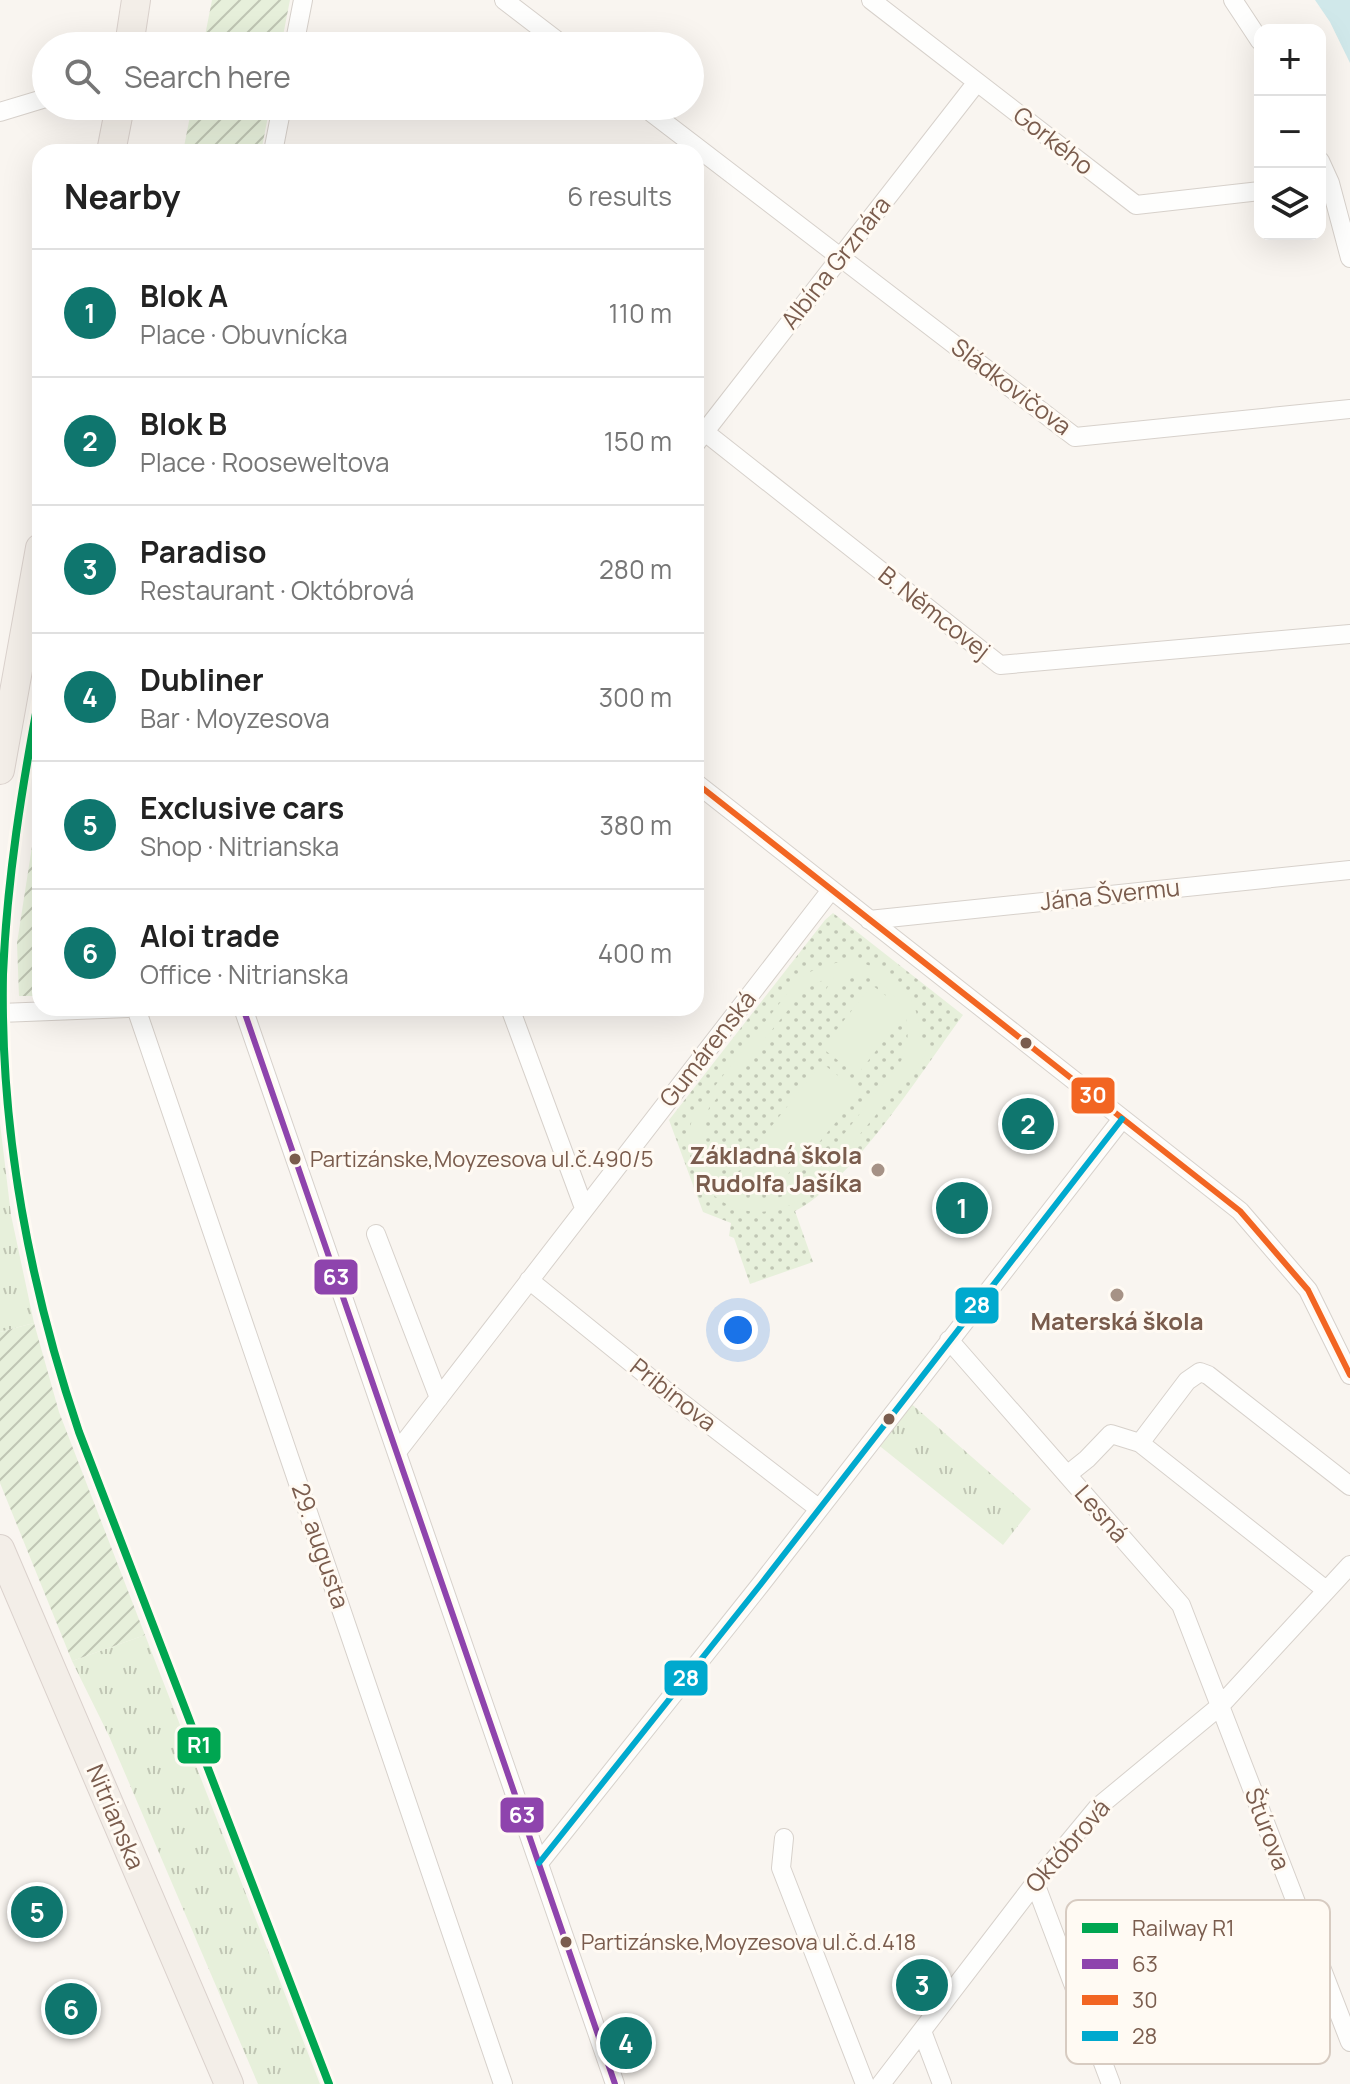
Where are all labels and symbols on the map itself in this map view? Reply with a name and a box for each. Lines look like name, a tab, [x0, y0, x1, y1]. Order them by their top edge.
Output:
street label: Gorkého	[1007, 98, 1101, 182]
street label: Albína Grznára	[772, 189, 897, 335]
street label: Sládkovičova	[945, 330, 1079, 442]
street label: B. Němcovej	[872, 558, 998, 666]
street label: Jána Švermu	[1038, 870, 1182, 917]
street label: Gumárenská	[651, 983, 763, 1113]
unlabelled marker	[1018, 1035, 1034, 1051]
line badge: 30	[1070, 1076, 1116, 1115]
text: 30	[1079, 1080, 1107, 1110]
pin: 2	[1002, 1094, 1054, 1154]
place label: Základná škola Rudolfa Jašíka	[689, 1138, 862, 1199]
place label: Partizánske,Moyzesova ul.č.490/5	[310, 1144, 653, 1174]
marker: Partizánske,Moyzesova ul.č.490/5	[287, 1151, 303, 1167]
marker: Základná škola Rudolfa Jašíka	[869, 1161, 887, 1179]
pin: 1	[936, 1178, 988, 1238]
line badge: 63	[313, 1258, 359, 1296]
text: 63	[323, 1262, 349, 1292]
line badge: 28	[954, 1286, 1000, 1325]
marker: Materská škola	[1108, 1286, 1126, 1304]
text: 28	[964, 1290, 990, 1320]
place label: Materská škola	[1030, 1304, 1204, 1337]
your location	[718, 1310, 758, 1350]
street label: Pribinova	[624, 1350, 724, 1438]
unlabelled marker	[881, 1411, 897, 1427]
street label: Lesná	[1068, 1477, 1136, 1549]
street label: 29. augusta	[285, 1478, 358, 1613]
line badge: 28	[663, 1659, 709, 1697]
text: 28	[673, 1663, 699, 1693]
line badge: R1	[176, 1726, 222, 1765]
text: R1	[187, 1730, 211, 1760]
street label: Nitrianska	[79, 1759, 153, 1874]
street label: Štúrova	[1238, 1783, 1299, 1874]
street label: Októbrová	[1017, 1791, 1117, 1899]
line badge: 63	[499, 1796, 545, 1834]
text: 63	[509, 1800, 535, 1830]
pin: 5	[11, 1882, 63, 1942]
legend	[1066, 1900, 1330, 2064]
text: Railway R1	[1132, 1913, 1235, 1943]
place label: Partizánske,Moyzesova ul.č.d.418	[581, 1927, 916, 1957]
marker: Partizánske,Moyzesova ul.č.d.418	[558, 1934, 574, 1950]
text: 63	[1132, 1949, 1158, 1979]
pin: 3	[896, 1955, 948, 2015]
pin: 6	[45, 1979, 97, 2039]
text: 30	[1132, 1985, 1158, 2015]
pin: 4	[600, 2013, 652, 2073]
text: 28	[1132, 2021, 1157, 2051]

